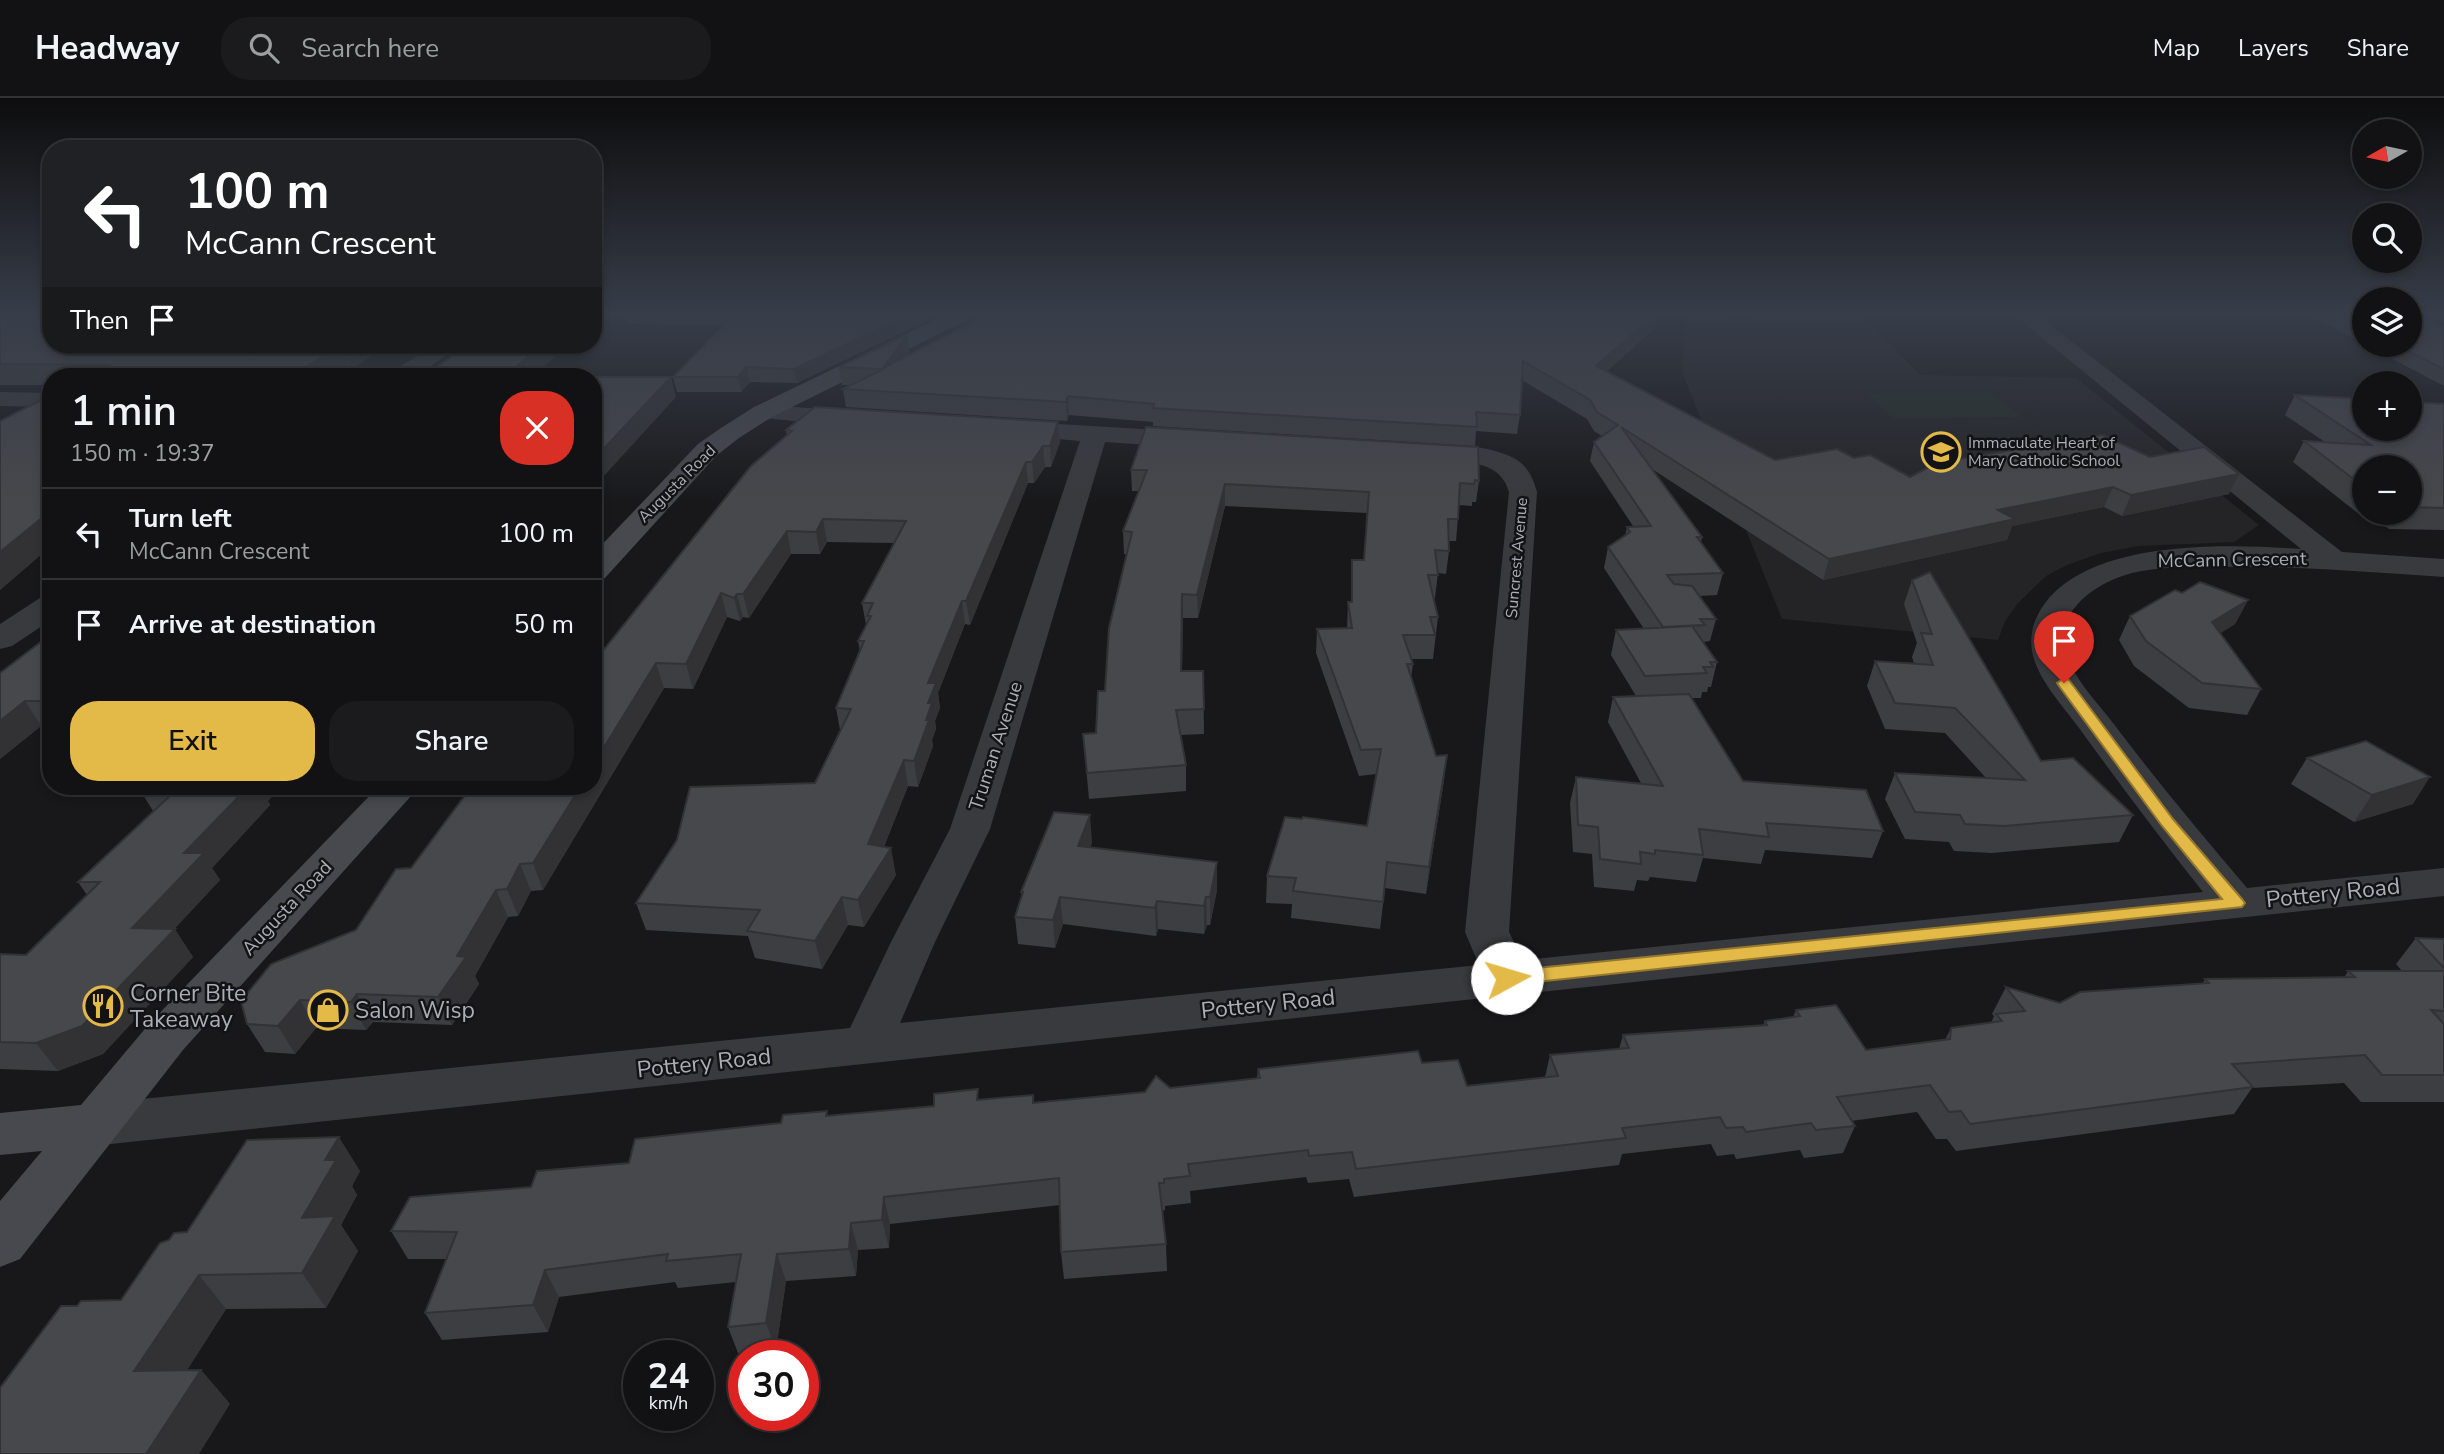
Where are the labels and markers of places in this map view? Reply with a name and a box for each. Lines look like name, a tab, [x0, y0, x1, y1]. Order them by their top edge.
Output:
school or university icon: Immaculate Heart of Mary Catholic School	[1920, 431, 1962, 473]
place label: Immaculate Heart of Mary Catholic School	[1968, 432, 2120, 472]
pin	[2034, 611, 2094, 683]
place label: Corner Bite Takeaway	[130, 978, 246, 1035]
restaurant icon: Corner Bite Takeaway	[82, 985, 124, 1027]
shop icon: Salon Wisp	[307, 989, 349, 1031]
place label: Salon Wisp	[355, 995, 475, 1026]

